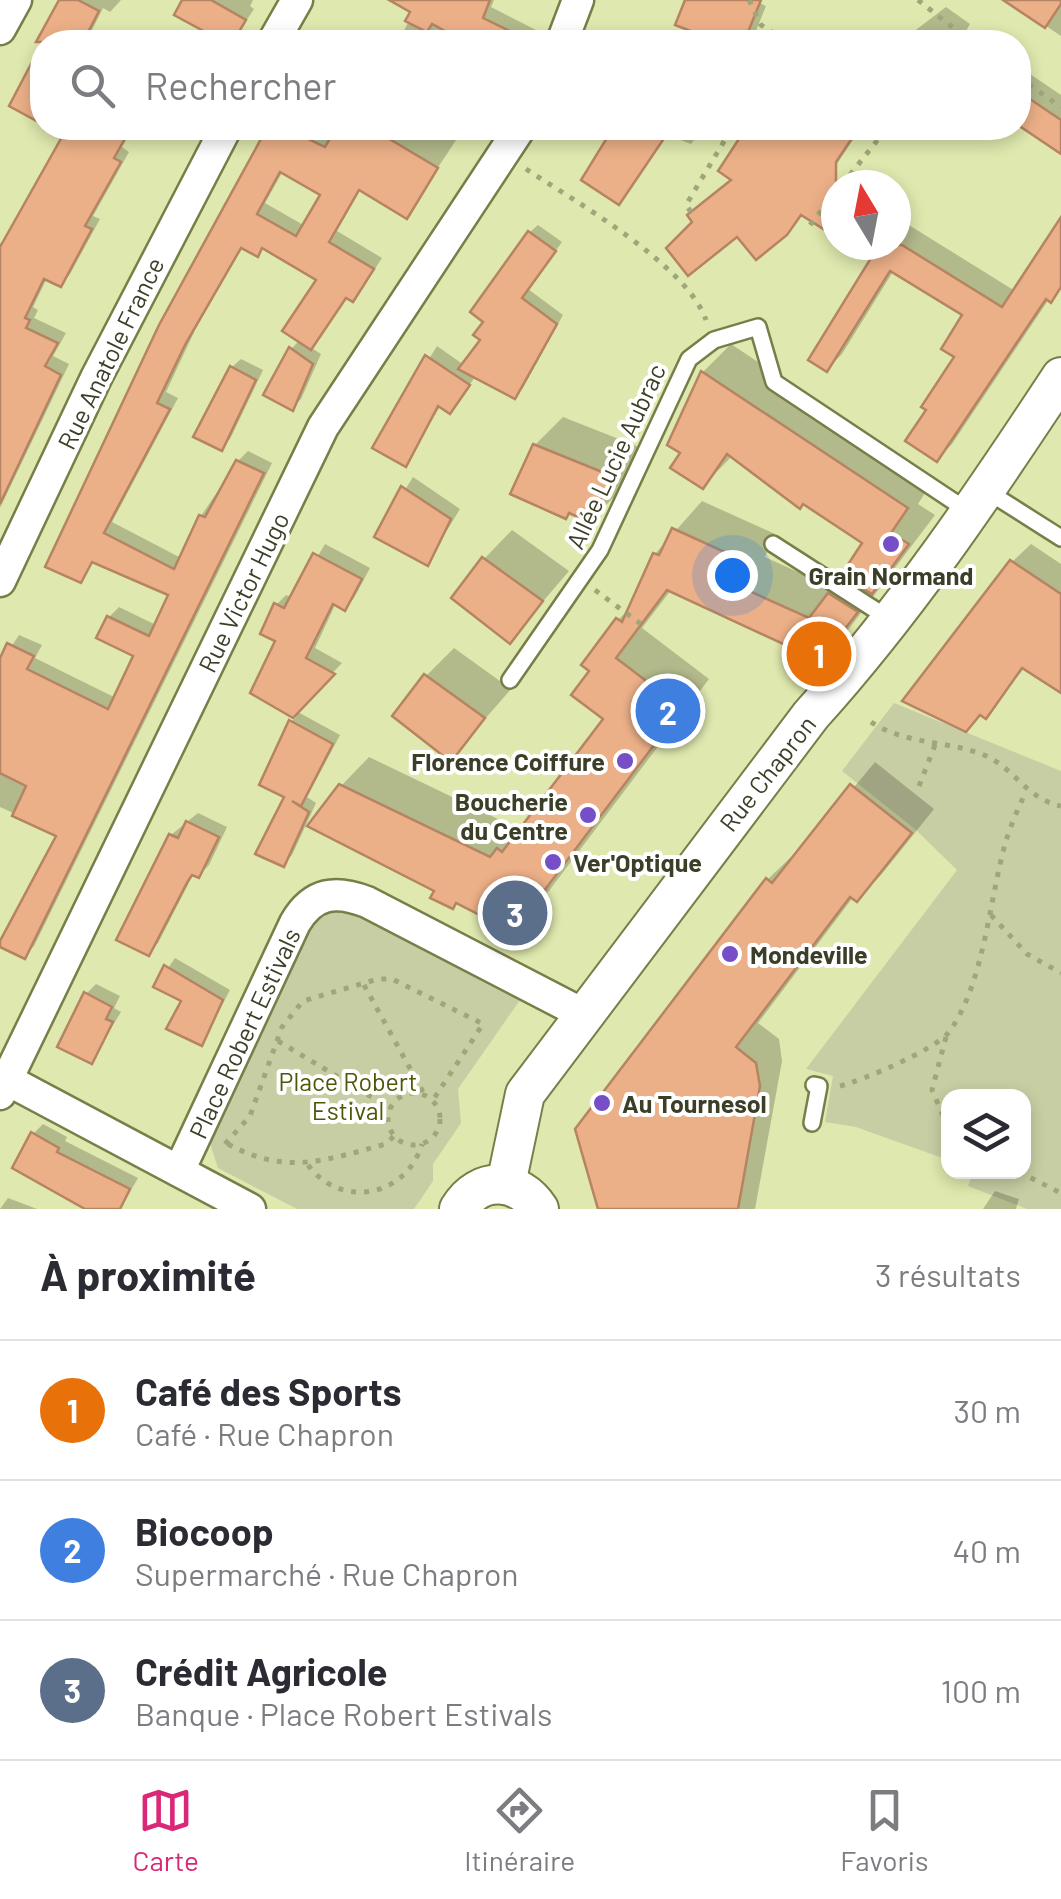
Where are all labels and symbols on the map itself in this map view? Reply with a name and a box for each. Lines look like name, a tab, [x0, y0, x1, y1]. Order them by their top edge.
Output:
north arrow	[821, 170, 911, 260]
street label: Rue Anatole France	[50, 252, 170, 454]
street label: Allée Lucie Aubrac	[559, 359, 671, 553]
street label: Rue Victor Hugo	[191, 507, 295, 677]
marker: Grain Normand	[880, 533, 902, 555]
your location	[707, 550, 758, 601]
place label: Grain Normand	[809, 560, 973, 590]
pin: 1	[786, 616, 852, 692]
pin: 2	[636, 674, 700, 748]
street label: Rue Chapron	[713, 709, 821, 837]
place label: Florence Coiffure	[411, 746, 605, 776]
marker: Florence Coiffure	[614, 750, 636, 772]
place label: Boucherie du Centre	[455, 786, 568, 845]
marker: Boucherie du Centre	[577, 804, 599, 826]
place label: Ver'Optique	[573, 847, 702, 877]
marker: Ver'Optique	[542, 851, 564, 873]
pin: 3	[482, 876, 548, 950]
street label: Place Robert Estivals	[182, 923, 306, 1143]
place label: Mondeville	[750, 939, 868, 969]
marker: Mondeville	[719, 943, 741, 965]
park label: Place Robert Estival	[279, 1066, 417, 1125]
place label: Au Tournesol	[622, 1088, 767, 1118]
marker: Au Tournesol	[591, 1092, 613, 1114]

